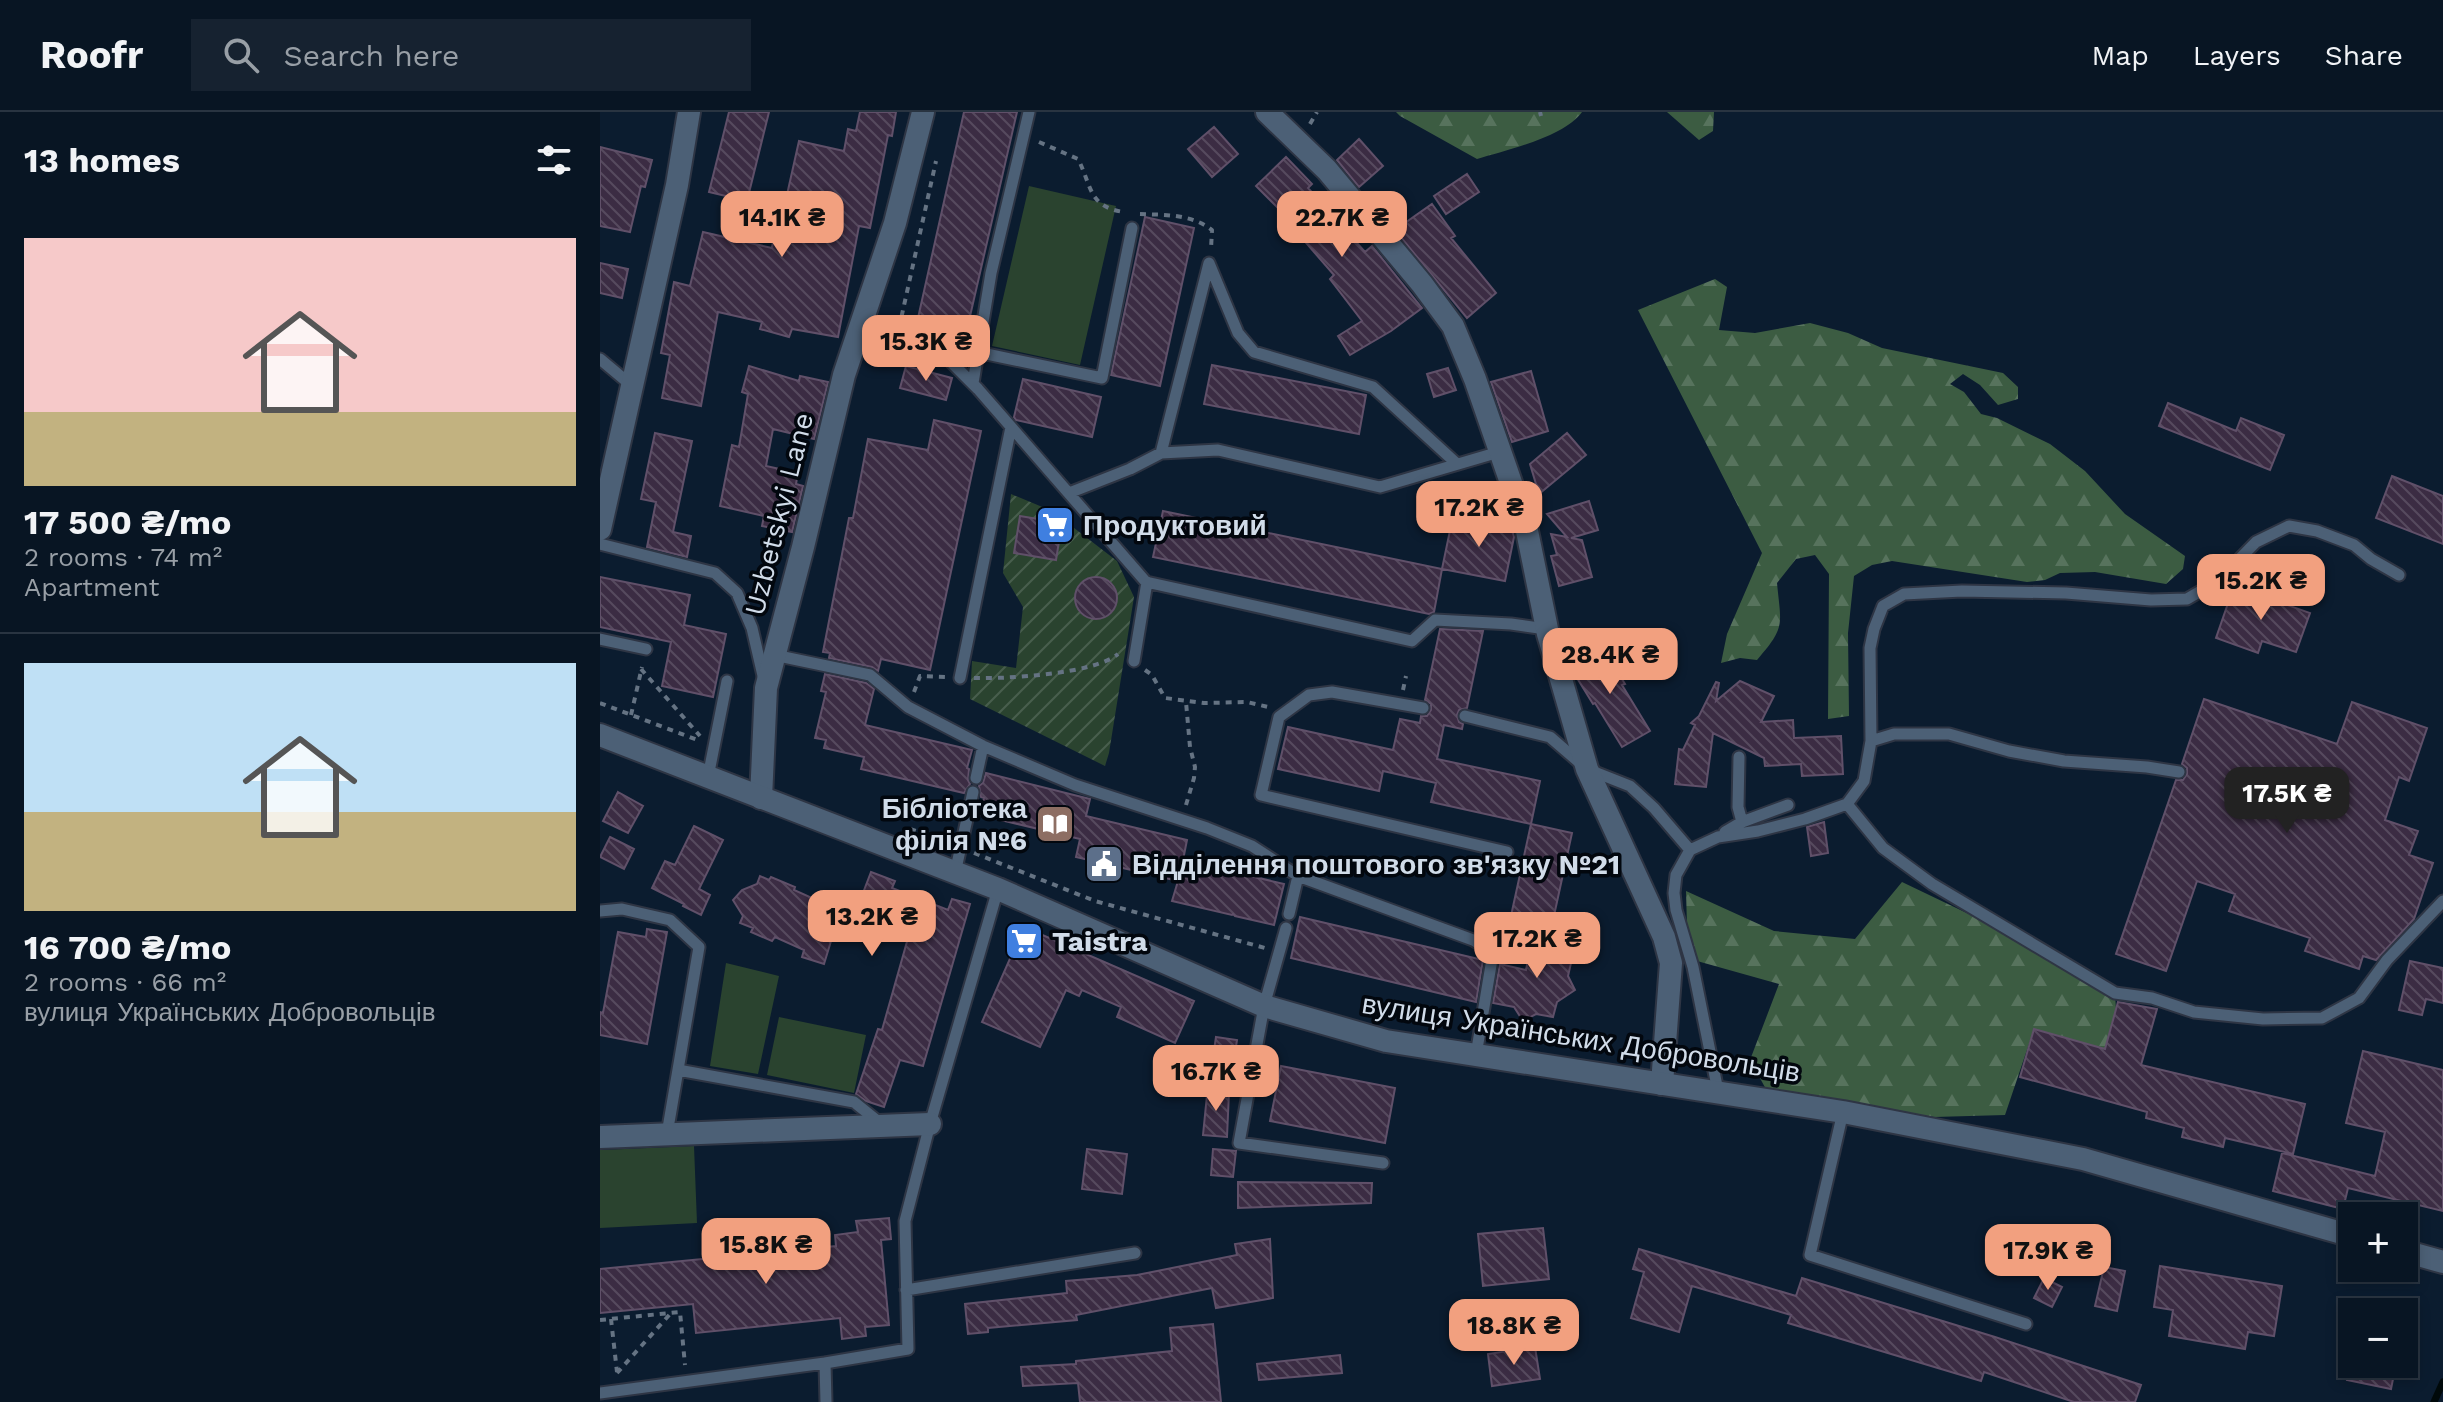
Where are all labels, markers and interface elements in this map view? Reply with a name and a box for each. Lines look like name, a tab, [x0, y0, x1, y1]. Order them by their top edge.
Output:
search box	[191, 19, 751, 91]
text: Roofr	[40, 33, 143, 77]
icon: search	[219, 33, 263, 77]
text: Search here	[283, 38, 459, 73]
text: Map	[2092, 39, 2149, 72]
text: Layers	[2193, 39, 2281, 72]
text: Share	[2325, 39, 2403, 72]
icon: filters	[532, 138, 576, 182]
text: 13 homes	[24, 140, 180, 180]
pin: 14.1K ₴	[708, 191, 856, 259]
pin: 22.7K ₴	[1268, 191, 1416, 259]
text: 14.1K ₴	[739, 202, 825, 232]
text: 22.7K ₴	[1295, 202, 1389, 232]
icon: home	[228, 290, 372, 434]
pin: 15.3K ₴	[852, 315, 1000, 383]
text: 15.3K ₴	[880, 326, 972, 356]
street label: Uzbetskyi Lane	[738, 409, 820, 619]
pin: 17.2K ₴	[1405, 481, 1553, 549]
text: 17.2K ₴	[1434, 492, 1524, 522]
text: 17 500 ₴/mo	[24, 502, 231, 542]
supermarket icon: Продуктовий	[1034, 504, 1076, 546]
place label: Продуктовий	[1083, 509, 1267, 542]
text: 2 rooms · 74 m²	[24, 542, 222, 572]
pin: 15.2K ₴	[2187, 554, 2335, 622]
text: 15.2K ₴	[2215, 565, 2307, 595]
text: Apartment	[24, 572, 160, 602]
pin: 28.4K ₴	[1536, 628, 1684, 696]
text: 28.4K ₴	[1561, 639, 1659, 669]
icon: home	[228, 715, 372, 859]
pin: 17.5K ₴	[2213, 767, 2361, 835]
text: 17.5K ₴	[2242, 778, 2332, 808]
place label: Бібліотека філія №6	[882, 792, 1027, 857]
library icon: Бібліотека філія №6	[1034, 803, 1076, 845]
public building icon: Відділення поштового зв'язку №21	[1083, 843, 1125, 885]
place label: Відділення поштового зв'язку №21	[1132, 848, 1620, 881]
pin: 13.2K ₴	[798, 890, 946, 958]
text: 13.2K ₴	[826, 901, 918, 931]
pin: 17.2K ₴	[1463, 912, 1611, 980]
supermarket icon: Taistra	[1003, 920, 1045, 962]
text: 17.2K ₴	[1492, 923, 1582, 953]
place label: Taistra	[1052, 925, 1148, 958]
text: 16 700 ₴/mo	[24, 927, 231, 967]
text: 2 rooms · 66 m²	[24, 967, 226, 997]
street label: вулиця Українських Добровольців	[1360, 987, 1802, 1089]
text: вулиця Українських Добровольців	[24, 997, 436, 1027]
pin: 16.7K ₴	[1142, 1045, 1290, 1113]
text: 16.7K ₴	[1171, 1056, 1261, 1086]
map controls	[2338, 1202, 2418, 1378]
button: +	[2338, 1202, 2418, 1282]
pin: 15.8K ₴	[692, 1218, 840, 1286]
pin: 17.9K ₴	[1974, 1224, 2122, 1292]
text: 15.8K ₴	[720, 1229, 812, 1259]
text: 17.9K ₴	[2003, 1235, 2093, 1265]
button: −	[2338, 1298, 2418, 1378]
pin: 18.8K ₴	[1440, 1299, 1588, 1367]
text: 18.8K ₴	[1467, 1310, 1561, 1340]

